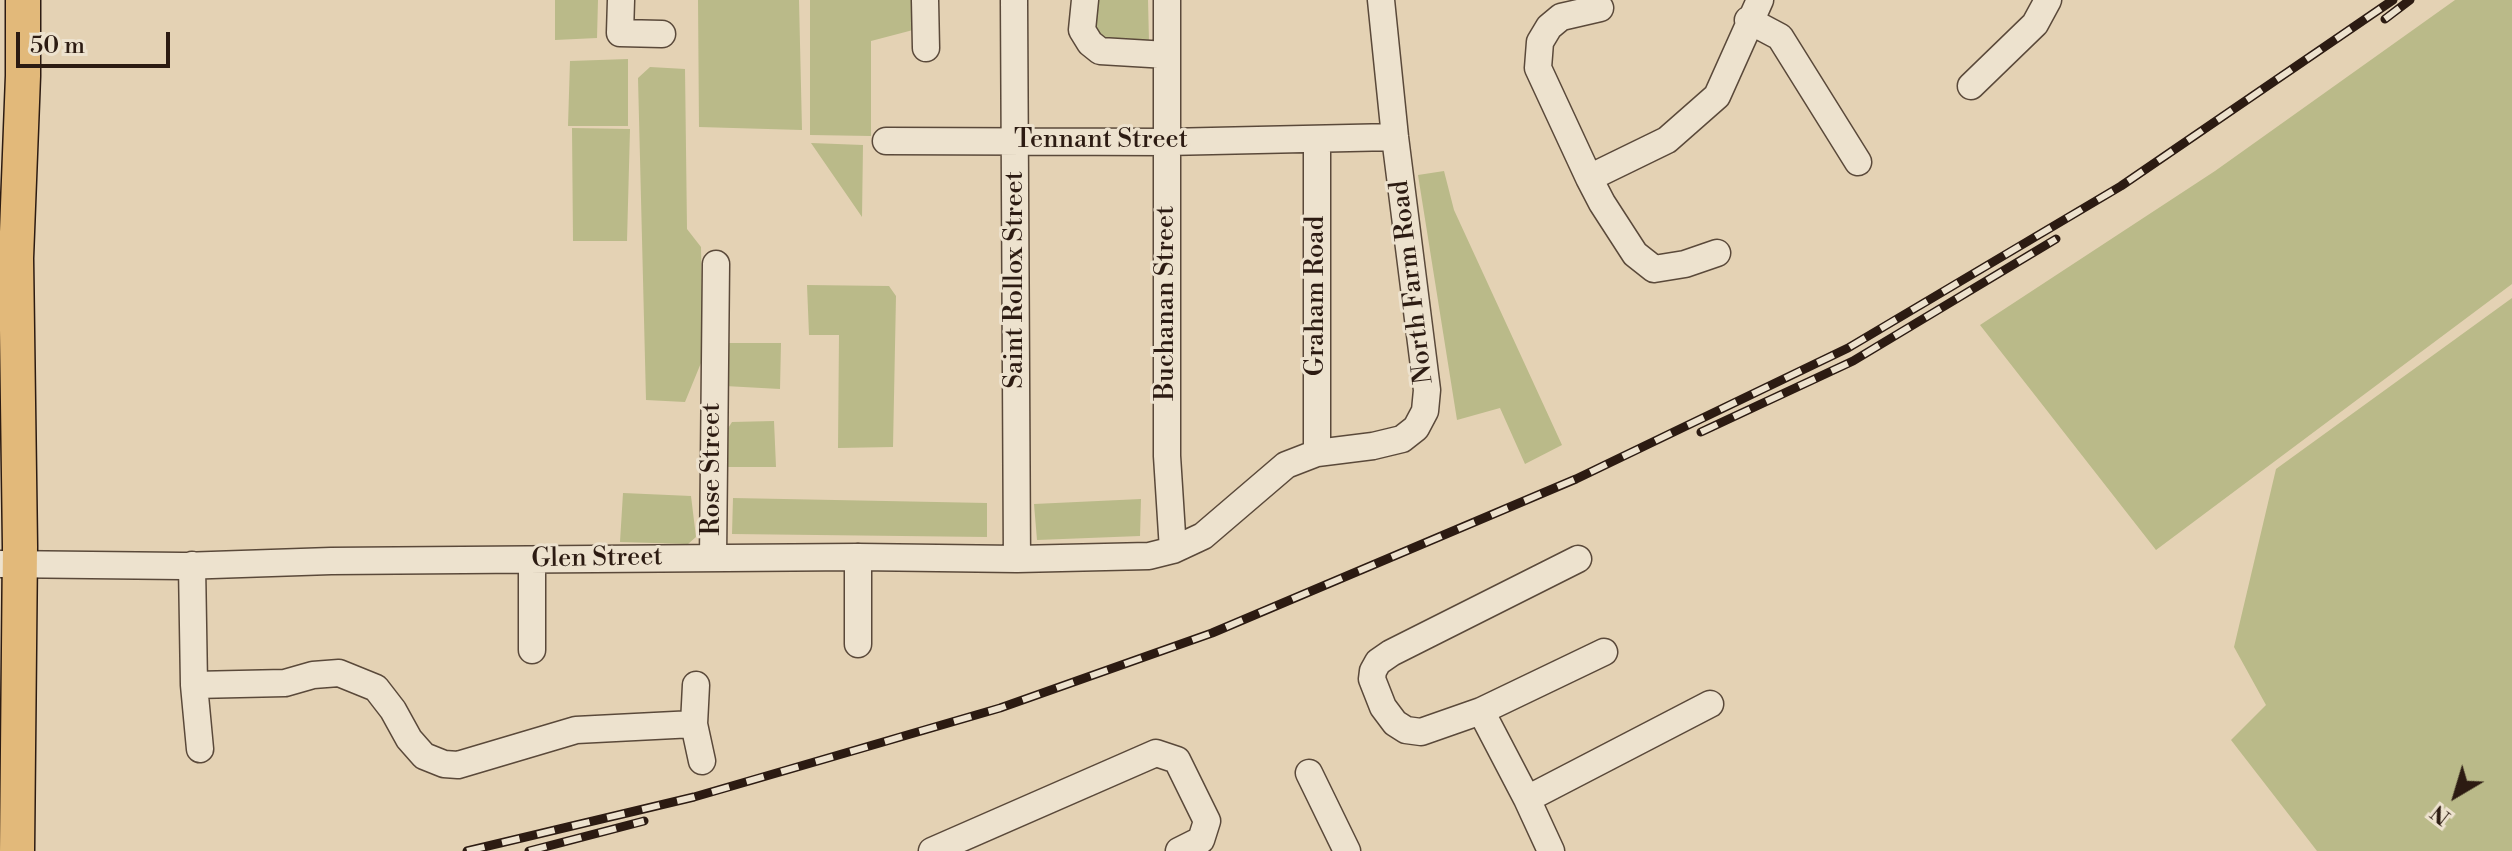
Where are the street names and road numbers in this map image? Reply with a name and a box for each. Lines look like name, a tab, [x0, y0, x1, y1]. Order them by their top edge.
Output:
street label: Tennant Street	[1014, 125, 1188, 157]
street label: Saint Rollox Street	[1000, 171, 1032, 389]
street label: North Farm Road	[1385, 178, 1441, 386]
street label: Buchanan Street	[1151, 206, 1183, 400]
street label: Graham Road	[1301, 216, 1333, 376]
street label: Rose Street	[697, 403, 729, 535]
street label: Glen Street	[531, 542, 663, 576]

